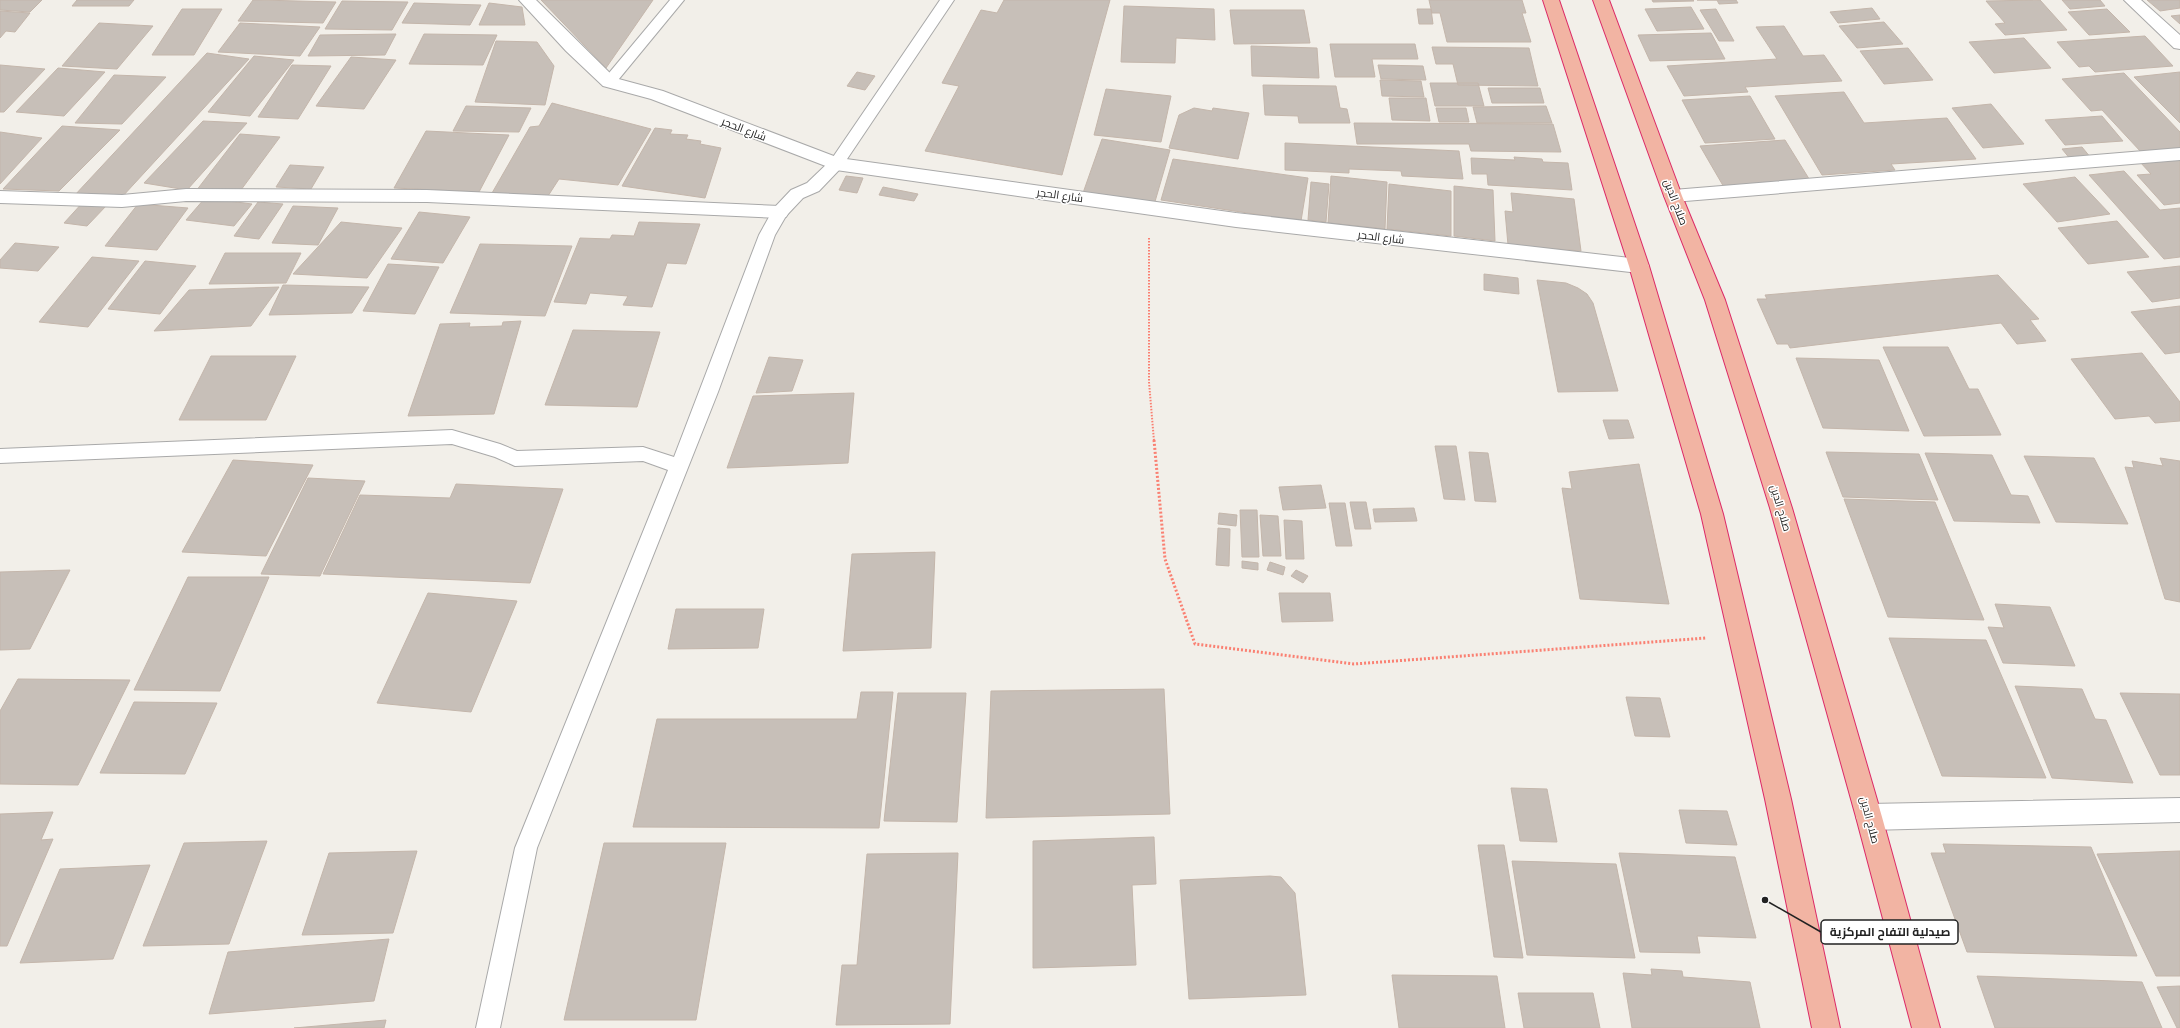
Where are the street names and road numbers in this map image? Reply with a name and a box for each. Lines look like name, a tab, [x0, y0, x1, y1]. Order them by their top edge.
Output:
street label: شارع الحجر	[718, 115, 768, 145]
street label: صلاح الدين	[1660, 177, 1690, 227]
street label: شارع الحجر	[1035, 186, 1084, 206]
street label: شارع الحجر	[1356, 228, 1405, 248]
street label: صلاح الدين	[1766, 483, 1794, 533]
street label: صلاح الدين	[1856, 795, 1882, 845]

